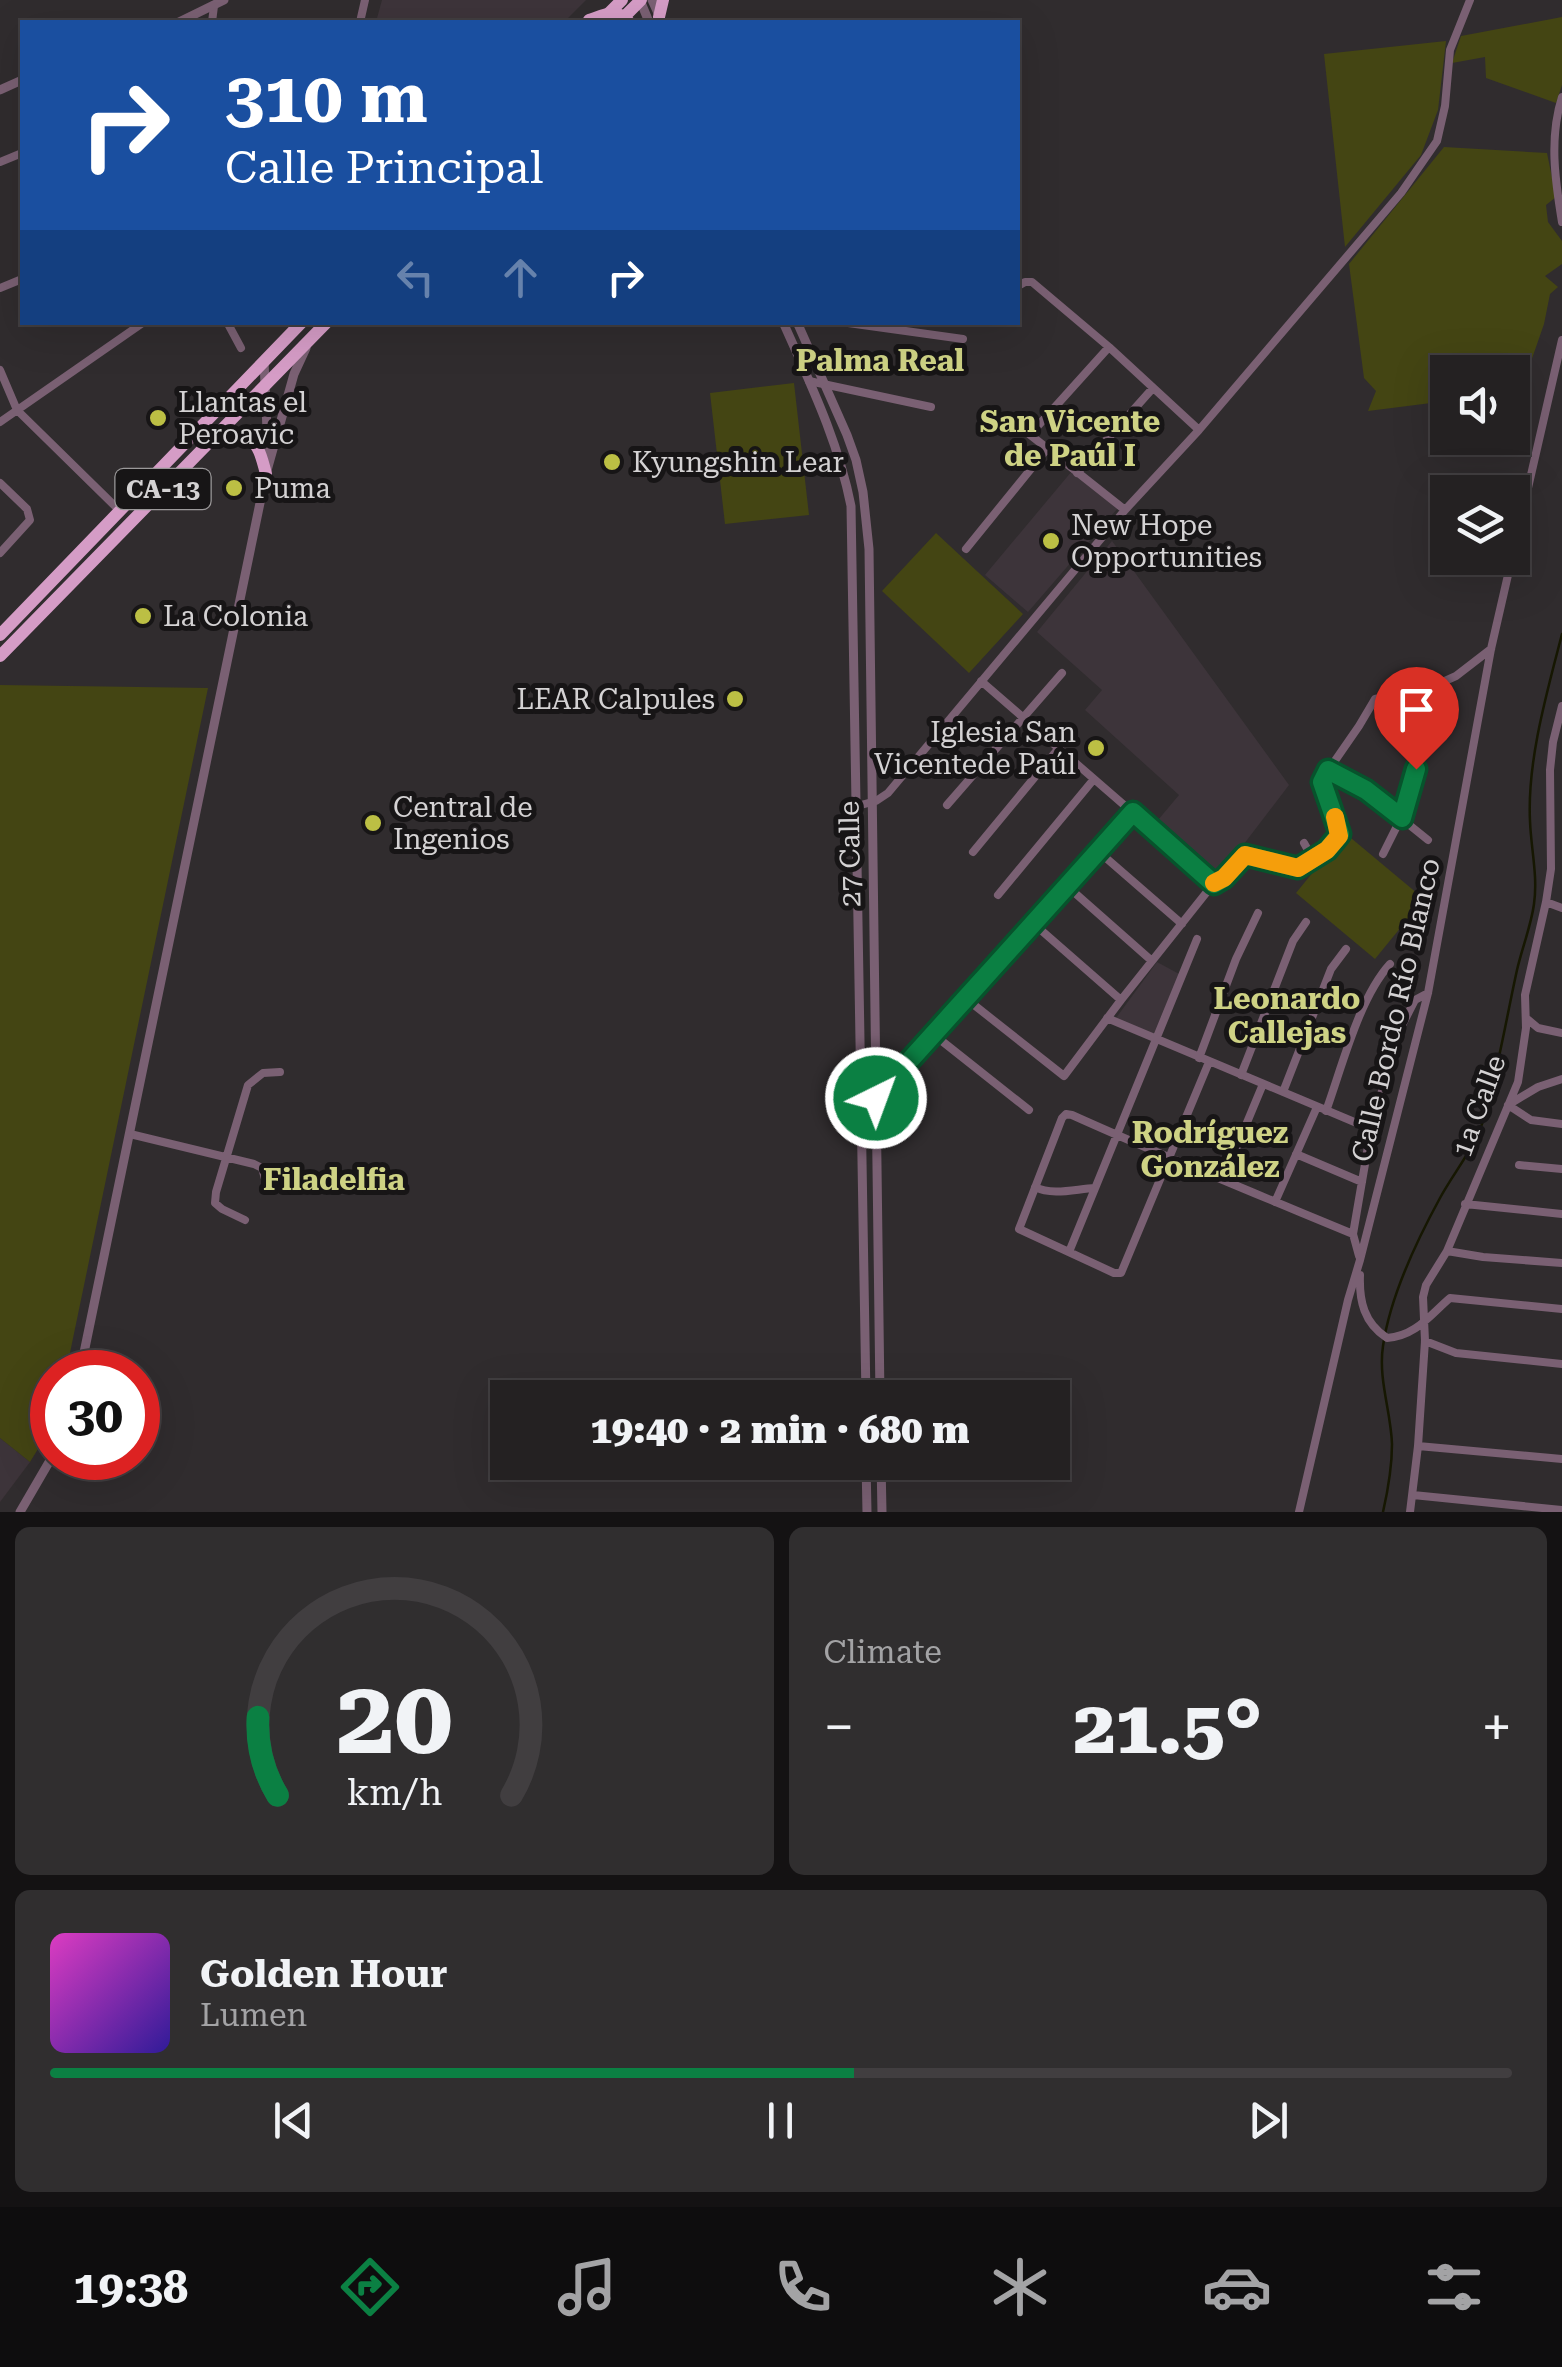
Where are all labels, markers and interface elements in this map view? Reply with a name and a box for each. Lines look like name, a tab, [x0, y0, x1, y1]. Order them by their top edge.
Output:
text: 310 m	[225, 57, 428, 139]
icon: right	[60, 60, 190, 190]
text: Calle Principal	[225, 141, 543, 194]
icon: left	[388, 250, 443, 305]
icon: ahead	[493, 250, 548, 305]
icon: right	[598, 250, 653, 305]
district label: Palma Real	[796, 343, 964, 378]
map controls	[1430, 355, 1530, 575]
button: sound	[1430, 355, 1530, 455]
place label: Llantas el Peroavic	[178, 386, 307, 451]
district label: San Vicente de Paúl I	[980, 404, 1160, 473]
marker: Llantas el Peroavic	[147, 407, 169, 429]
place label: Kyungshin Lear	[632, 446, 844, 479]
marker: Kyungshin Lear	[601, 451, 623, 473]
road number: CA-13	[116, 469, 210, 509]
place label: Puma	[254, 472, 331, 505]
button: layers	[1430, 475, 1530, 575]
marker: Puma	[223, 477, 245, 499]
place label: New Hope Opportunities	[1071, 509, 1262, 574]
marker: New Hope Opportunities	[1040, 530, 1062, 552]
place label: La Colonia	[163, 600, 308, 633]
marker: La Colonia	[132, 605, 154, 627]
pin	[1374, 667, 1459, 770]
icon: arrive	[1389, 682, 1444, 737]
place label: LEAR Calpules	[517, 683, 715, 716]
marker: LEAR Calpules	[724, 688, 746, 710]
place label: Iglesia San Vicentede Paúl	[874, 716, 1076, 781]
marker: Iglesia San Vicentede Paúl	[1085, 737, 1107, 759]
place label: Central de Ingenios	[393, 791, 533, 856]
street label: 27 Calle	[833, 801, 867, 907]
marker: Central de Ingenios	[362, 812, 384, 834]
street label: Calle Bordo Río Blanco	[1345, 855, 1447, 1165]
district label: Leonardo Callejas	[1214, 981, 1361, 1050]
position arrow	[824, 1046, 928, 1150]
street label: 1a Calle	[1445, 1051, 1513, 1161]
district label: Rodríguez González	[1132, 1115, 1288, 1184]
district label: Filadelfia	[263, 1162, 405, 1197]
speed limit sign: 30	[30, 1350, 160, 1480]
text: 19:40 · 2 min · 680 m	[590, 1408, 970, 1452]
text: Climate	[824, 1633, 942, 1671]
text: 20	[336, 1657, 452, 1778]
text: 21.5°	[1073, 1683, 1262, 1771]
text: −	[824, 1695, 854, 1759]
text: +	[1481, 1695, 1512, 1759]
text: km/h	[346, 1772, 442, 1814]
text: Golden Hour	[200, 1952, 448, 1996]
text: Lumen	[200, 1996, 307, 2034]
icon: previous	[266, 2093, 321, 2148]
icon: pause	[753, 2093, 808, 2148]
icon: next	[1241, 2093, 1296, 2148]
icon: directions	[335, 2252, 405, 2322]
icon: music	[552, 2252, 622, 2322]
icon: phone	[768, 2252, 838, 2322]
icon: climate	[985, 2252, 1055, 2322]
icon: car	[1202, 2252, 1272, 2322]
icon: filters	[1419, 2252, 1489, 2322]
text: 19:38	[73, 2261, 188, 2314]

